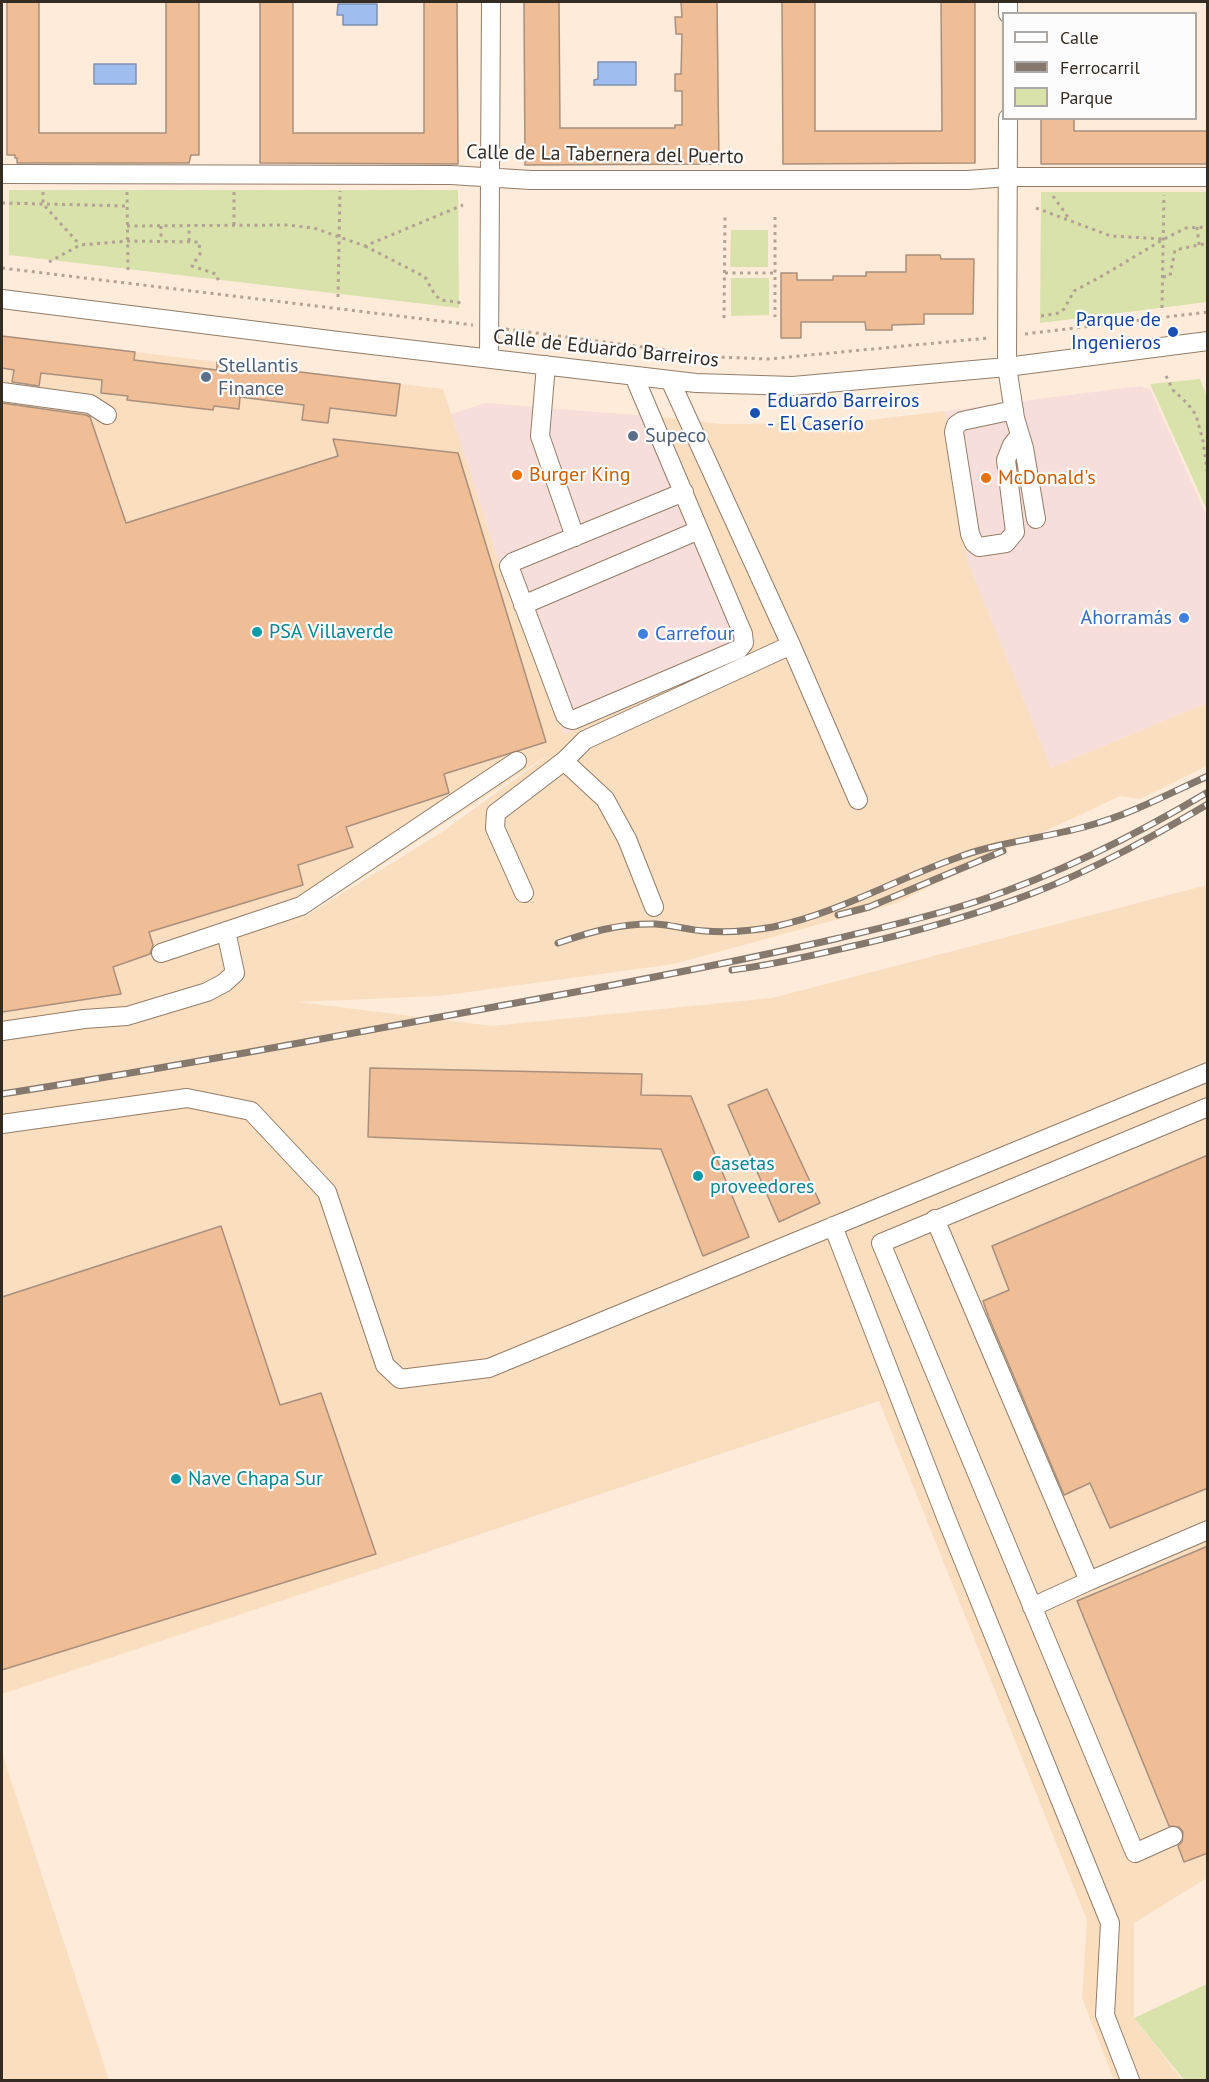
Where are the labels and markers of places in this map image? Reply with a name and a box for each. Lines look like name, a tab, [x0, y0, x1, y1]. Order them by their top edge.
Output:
place label: Parque de Ingenieros	[1071, 308, 1161, 355]
marker: Parque de Ingenieros	[1166, 325, 1180, 339]
place label: Stellantis Finance	[218, 354, 298, 401]
marker: Stellantis Finance	[199, 370, 213, 384]
place label: Eduardo Barreiros - El Caserío	[767, 389, 919, 436]
marker: Eduardo Barreiros - El Caserío	[748, 406, 762, 420]
place label: Supeco	[645, 424, 706, 448]
marker: Supeco	[626, 429, 640, 443]
place label: Burger King	[529, 463, 631, 487]
place label: McDonald's	[998, 466, 1096, 490]
marker: Burger King	[510, 468, 524, 482]
marker: McDonald's	[979, 471, 993, 485]
place label: Ahorramás	[1081, 606, 1172, 630]
marker: Ahorramás	[1177, 611, 1191, 625]
place label: PSA Villaverde	[269, 620, 393, 644]
place label: Carrefour	[655, 622, 734, 646]
marker: PSA Villaverde	[250, 625, 264, 639]
marker: Carrefour	[636, 627, 650, 641]
place label: Casetas proveedores	[710, 1152, 814, 1199]
marker: Casetas proveedores	[691, 1169, 705, 1183]
place label: Nave Chapa Sur	[188, 1467, 323, 1491]
marker: Nave Chapa Sur	[169, 1472, 183, 1486]

